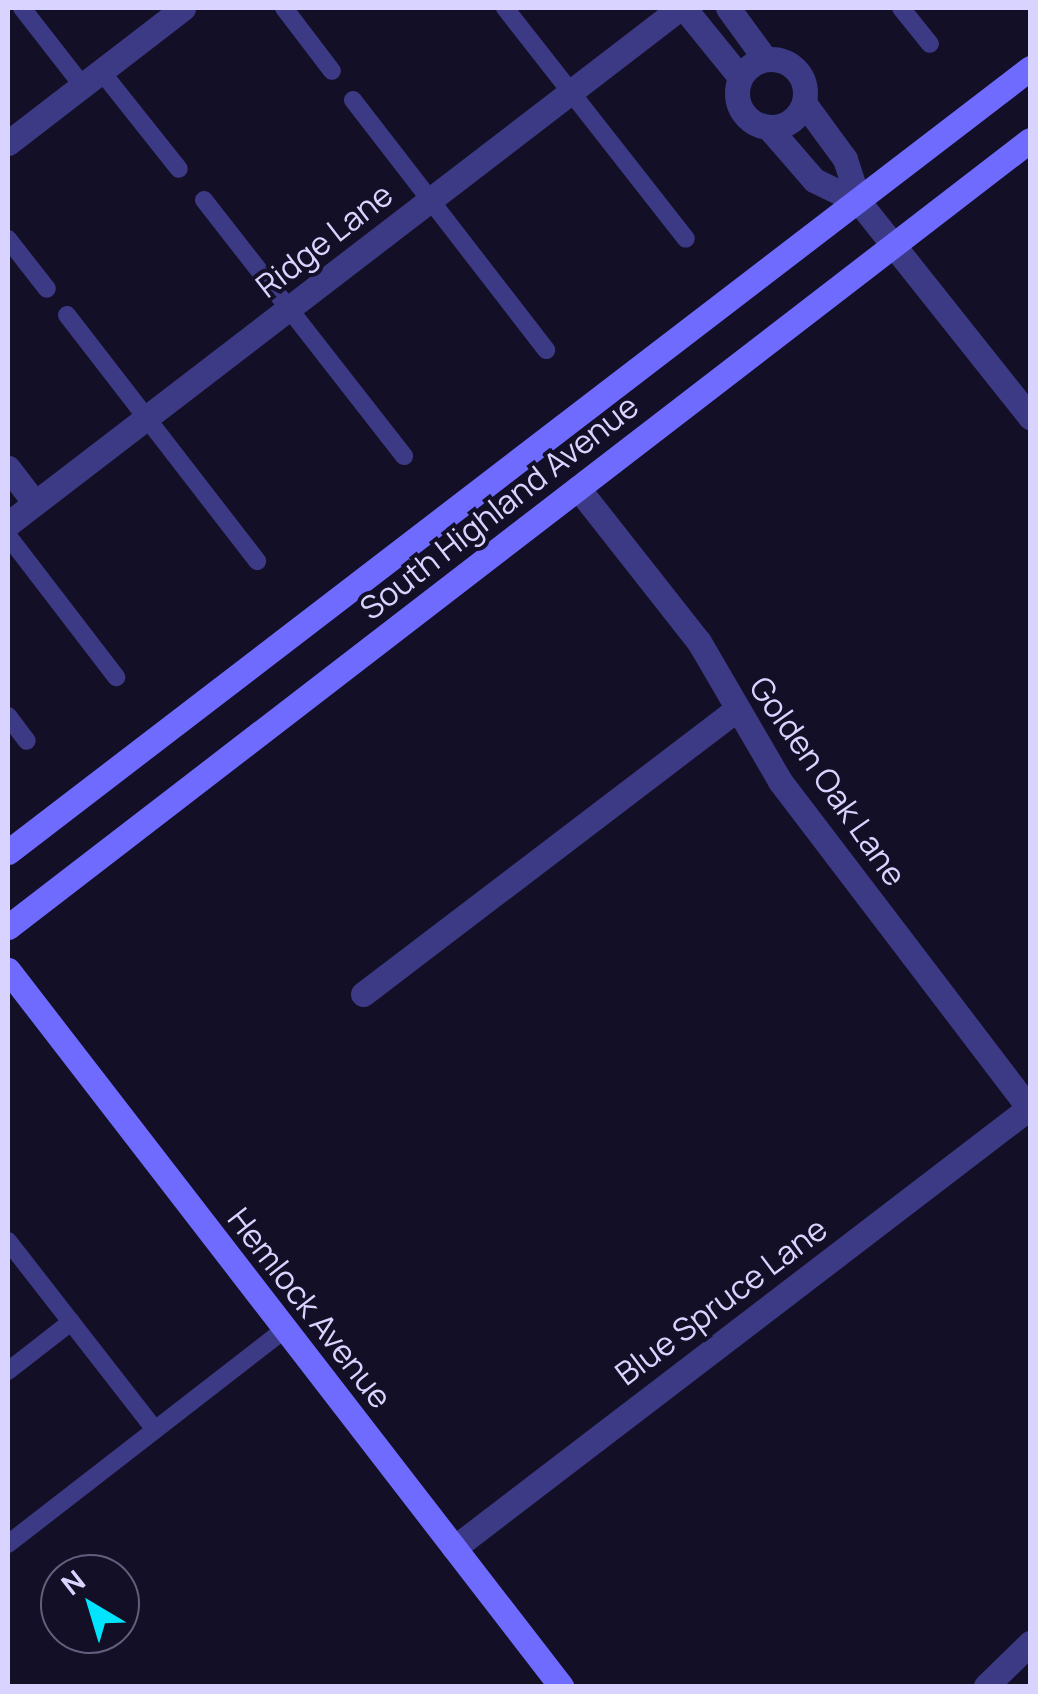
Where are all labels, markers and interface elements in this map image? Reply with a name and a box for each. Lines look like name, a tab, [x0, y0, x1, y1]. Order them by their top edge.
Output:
street label: Ridge Lane	[248, 175, 400, 305]
street label: South Highland Avenue	[352, 387, 646, 627]
street label: Golden Oak Lane	[742, 669, 914, 893]
street label: Hemlock Avenue	[220, 1200, 400, 1416]
street label: Blue Spruce Lane	[608, 1209, 834, 1393]
north arrow	[40, 1554, 140, 1654]
text: N	[53, 1561, 92, 1603]

